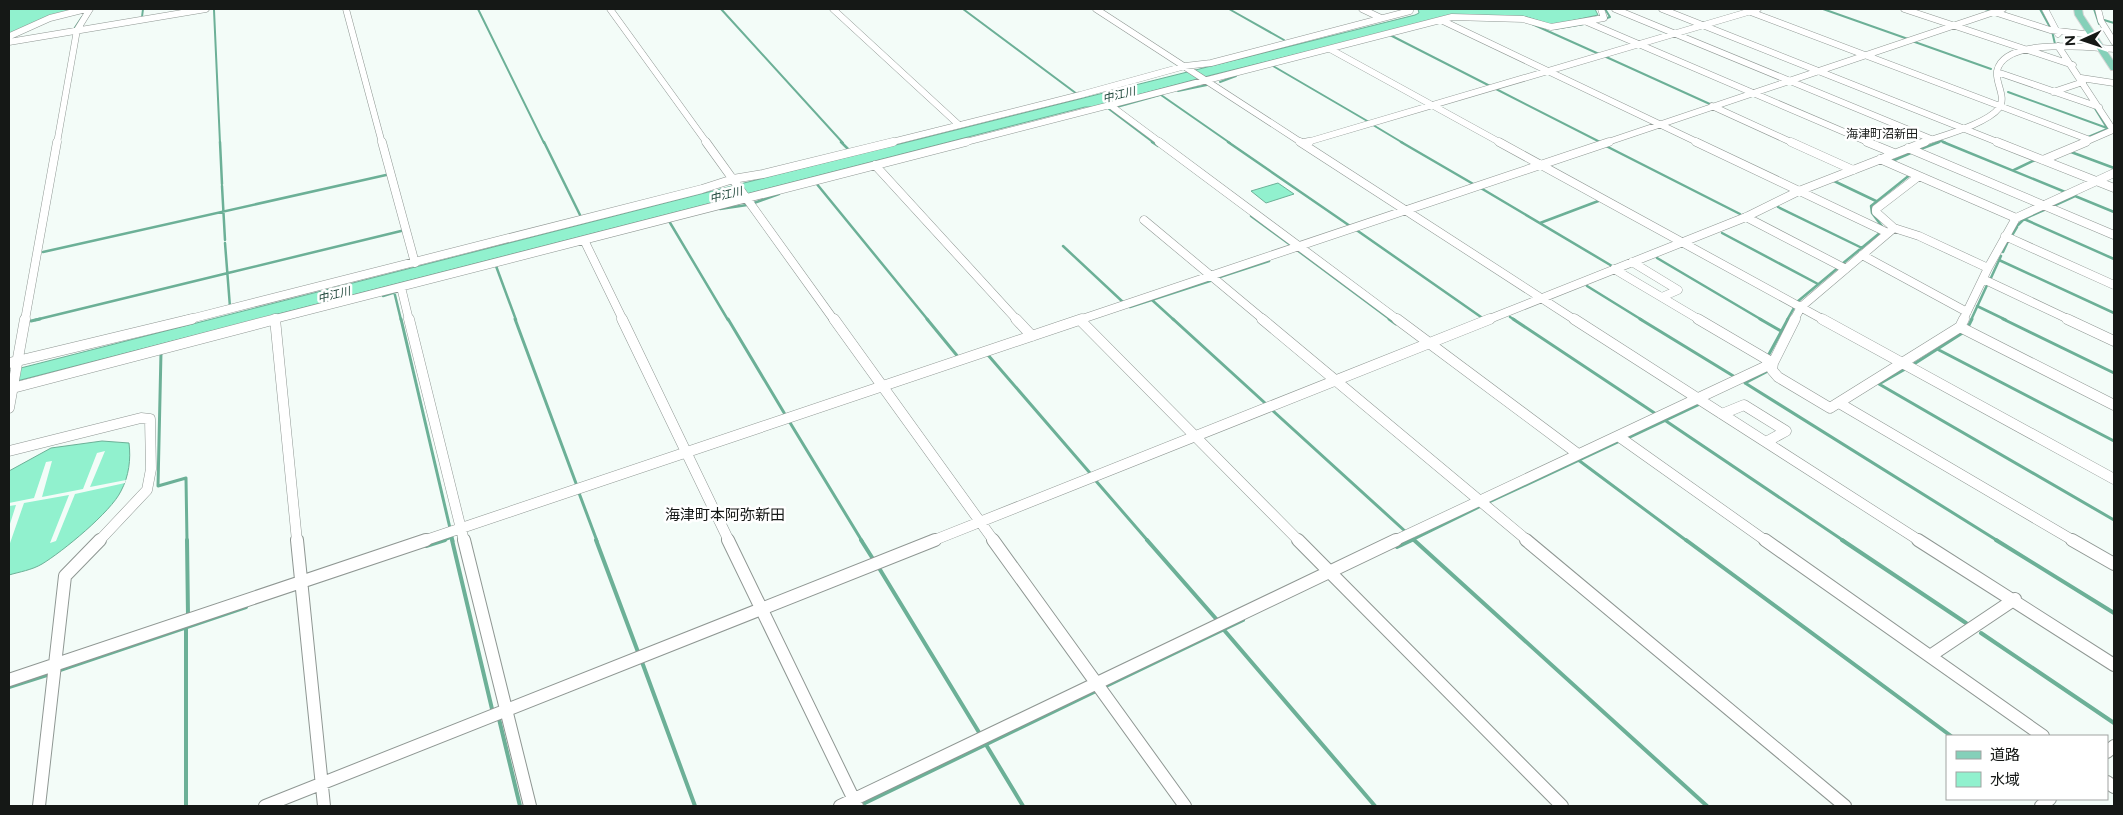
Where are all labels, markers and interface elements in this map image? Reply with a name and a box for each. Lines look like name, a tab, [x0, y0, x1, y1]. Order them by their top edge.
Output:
north arrow	[2058, 15, 2108, 65]
text: N	[2062, 35, 2079, 47]
water label: 中江川	[1101, 84, 1138, 105]
district label: 海津町沼新田	[1846, 127, 1918, 141]
water label: 中江川	[708, 184, 745, 205]
water label: 中江川	[316, 284, 353, 305]
district label: 海津町本阿弥新田	[665, 506, 785, 524]
legend	[1946, 735, 2108, 800]
text: 道路	[1990, 746, 2020, 764]
text: 水域	[1990, 771, 2020, 789]

